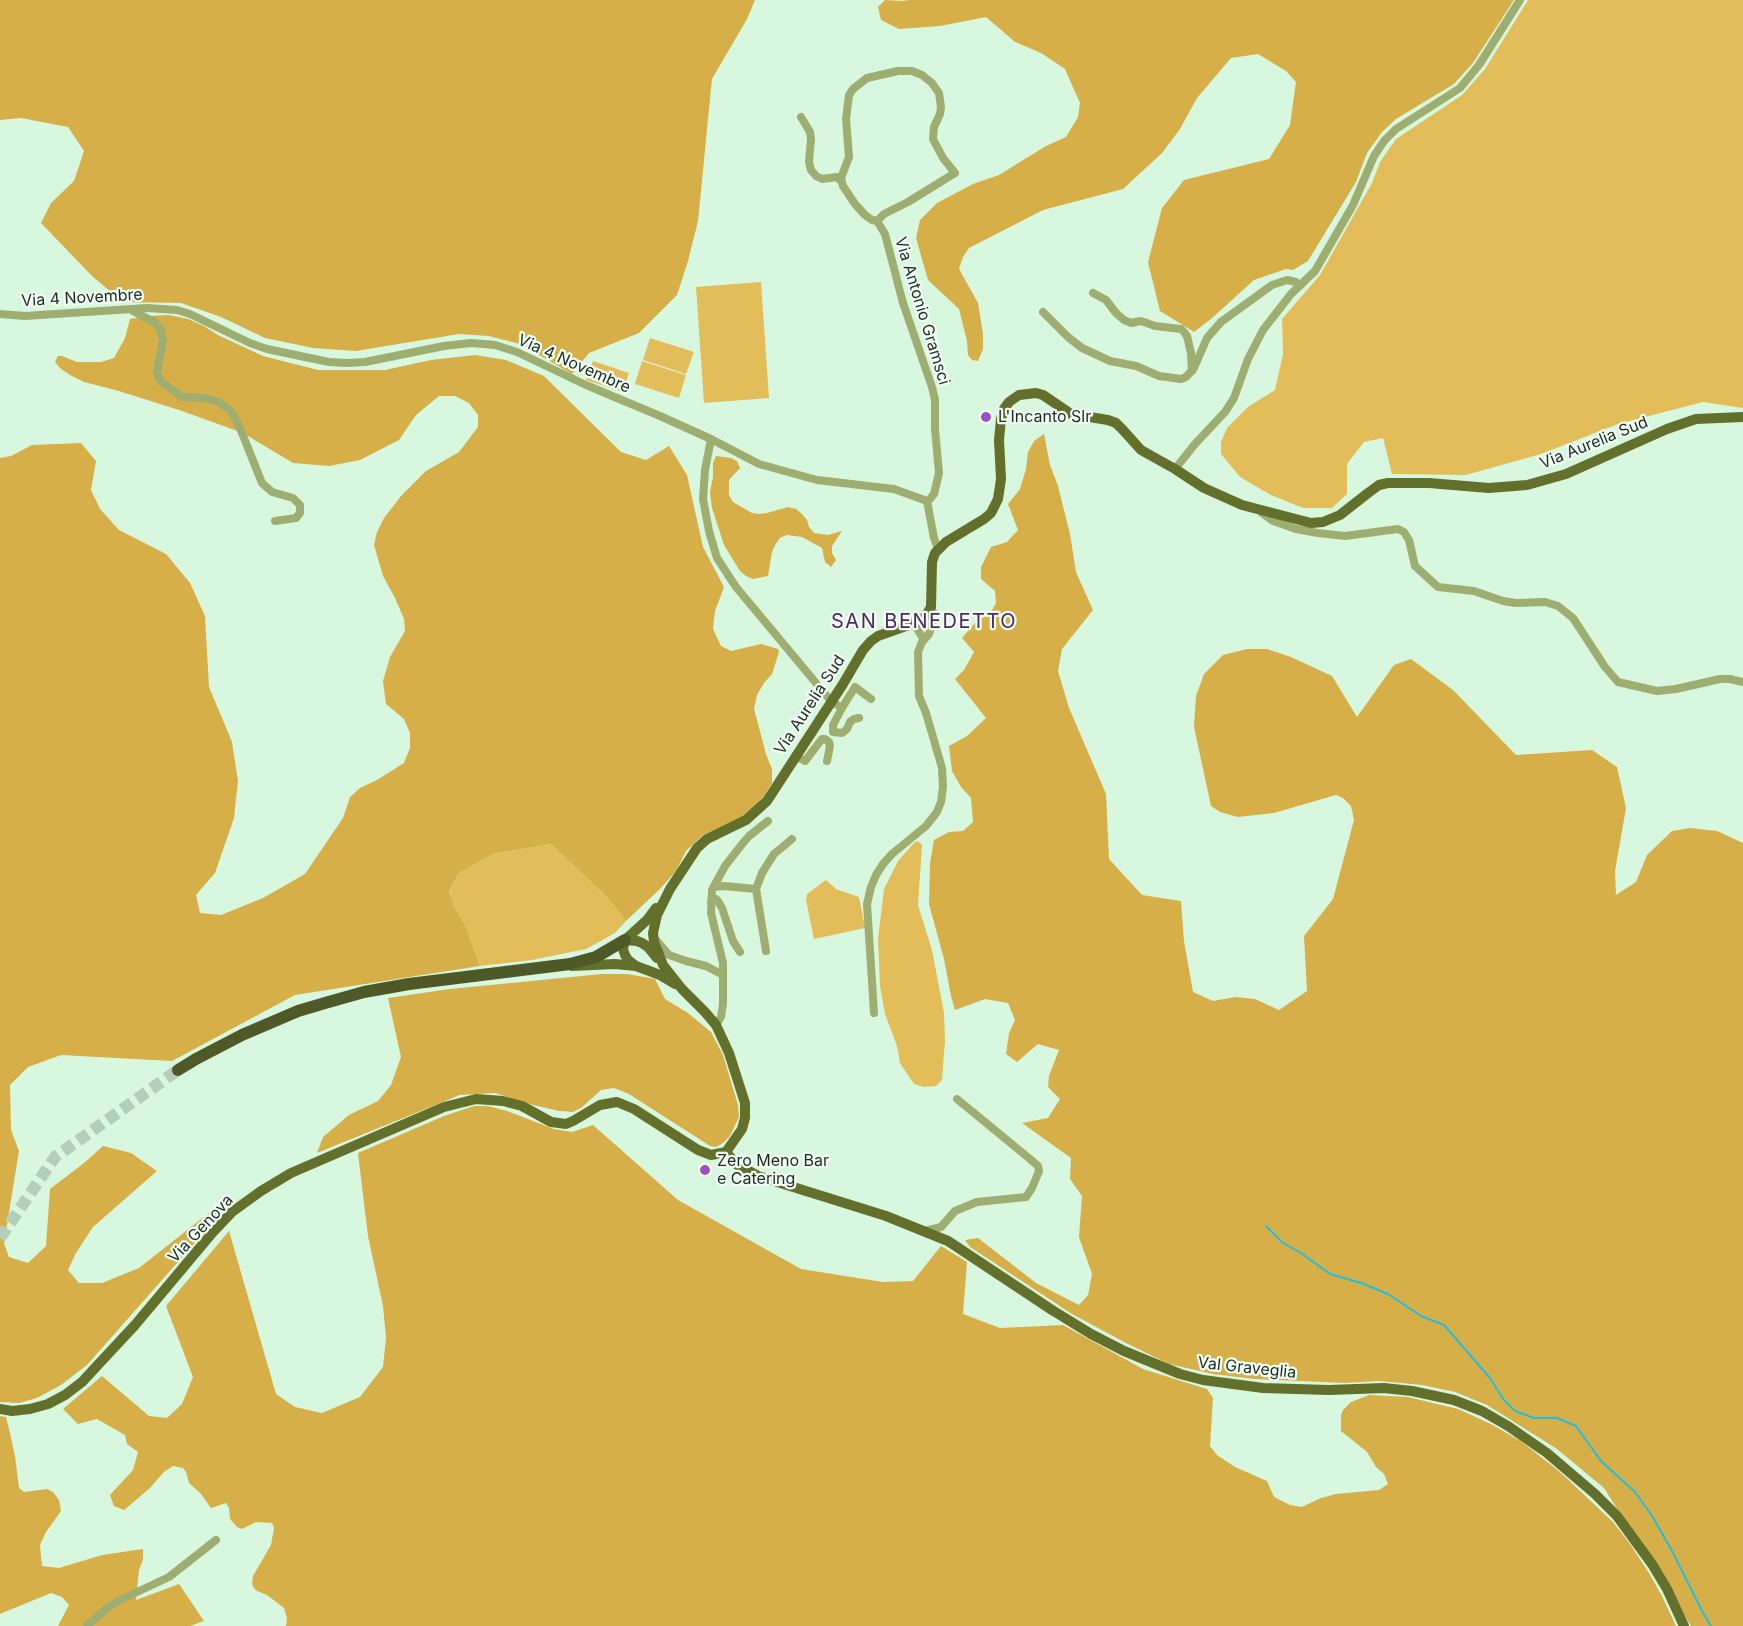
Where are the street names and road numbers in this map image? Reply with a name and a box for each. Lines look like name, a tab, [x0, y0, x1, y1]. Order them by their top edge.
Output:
street label: Via Antonio Gramsci	[890, 235, 954, 387]
street label: Via 4 Novembre	[21, 285, 143, 311]
street label: Via 4 Novembre	[515, 331, 633, 397]
street label: Via Aurelia Sud	[1537, 413, 1651, 473]
street label: Via Aurelia Sud	[771, 652, 849, 758]
street label: Via Genova	[165, 1191, 237, 1267]
street label: Val Graveglia	[1197, 1353, 1297, 1383]

